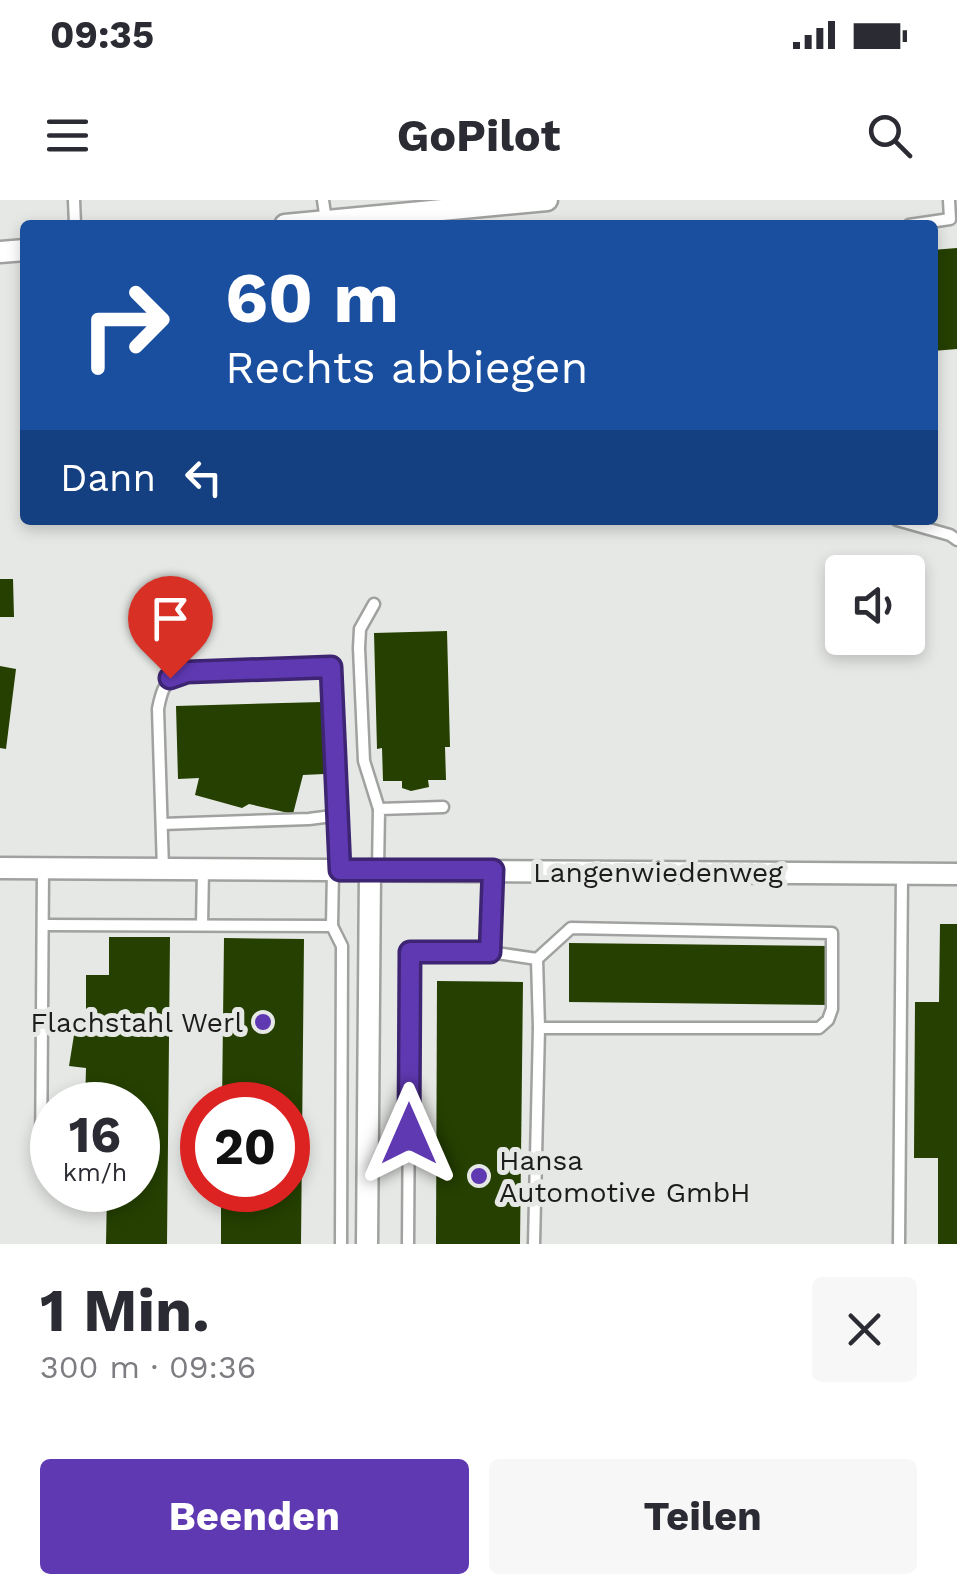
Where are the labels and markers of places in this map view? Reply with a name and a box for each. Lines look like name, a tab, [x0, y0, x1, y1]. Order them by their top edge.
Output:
pin	[128, 576, 213, 679]
place label: Flachstahl Werl	[30, 1006, 243, 1039]
marker: Flachstahl Werl	[252, 1011, 274, 1033]
place label: Hansa Automotive GmbH	[499, 1144, 751, 1209]
marker: Hansa Automotive GmbH	[468, 1165, 490, 1187]

